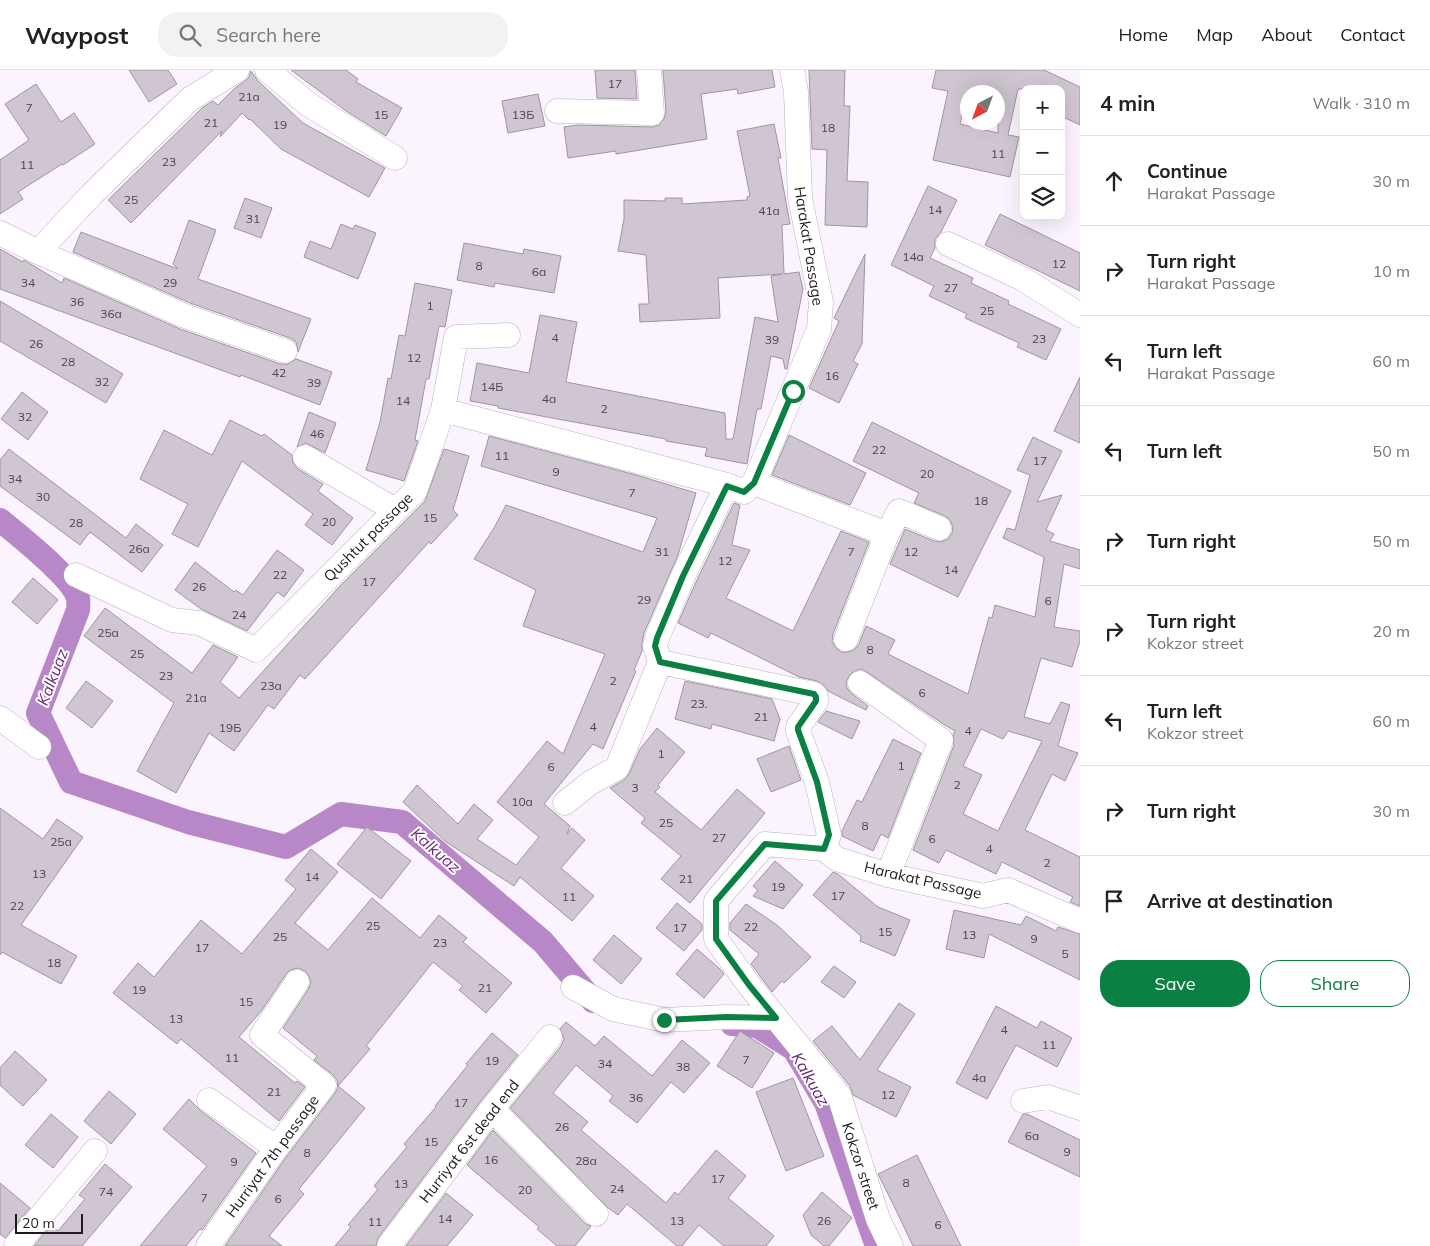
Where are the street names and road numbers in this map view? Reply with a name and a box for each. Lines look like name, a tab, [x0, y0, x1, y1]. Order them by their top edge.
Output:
street label: Harakat Passage	[790, 185, 828, 307]
street label: Qushtut passage	[319, 488, 417, 586]
street label: Harakat Passage	[862, 857, 984, 903]
street label: Hurriyat 6st dead end	[415, 1076, 523, 1206]
street label: Hurriyat 7th passage	[221, 1091, 323, 1221]
street label: Kokzor street	[838, 1120, 884, 1212]

